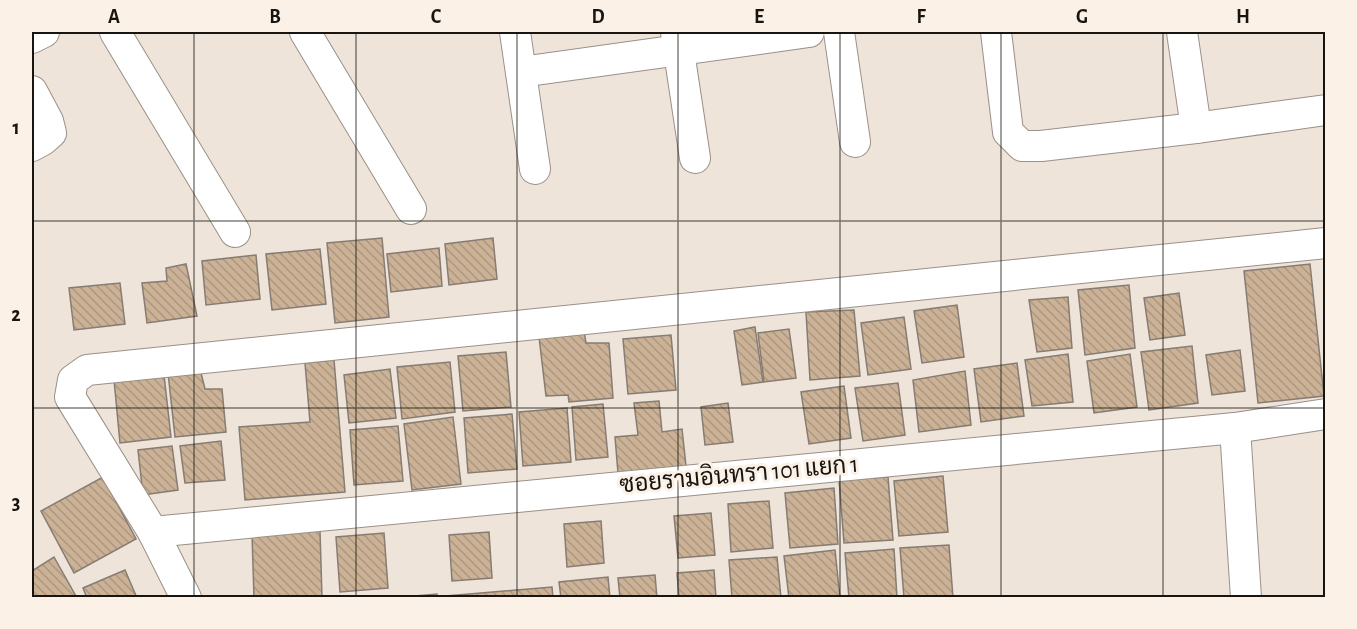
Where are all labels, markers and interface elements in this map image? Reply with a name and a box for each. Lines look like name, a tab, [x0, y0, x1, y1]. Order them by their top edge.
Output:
text: A	[108, 7, 120, 27]
text: B	[269, 7, 281, 27]
text: C	[431, 7, 442, 27]
text: D	[591, 7, 605, 27]
text: E	[754, 7, 764, 27]
text: F	[916, 7, 926, 27]
text: G	[1076, 7, 1088, 27]
text: H	[1236, 7, 1250, 27]
text: 1	[12, 118, 20, 138]
text: 2	[11, 305, 21, 325]
street label: ซอยรามอินทรา 101 แยก 1	[618, 450, 859, 497]
text: 3	[12, 493, 20, 513]

